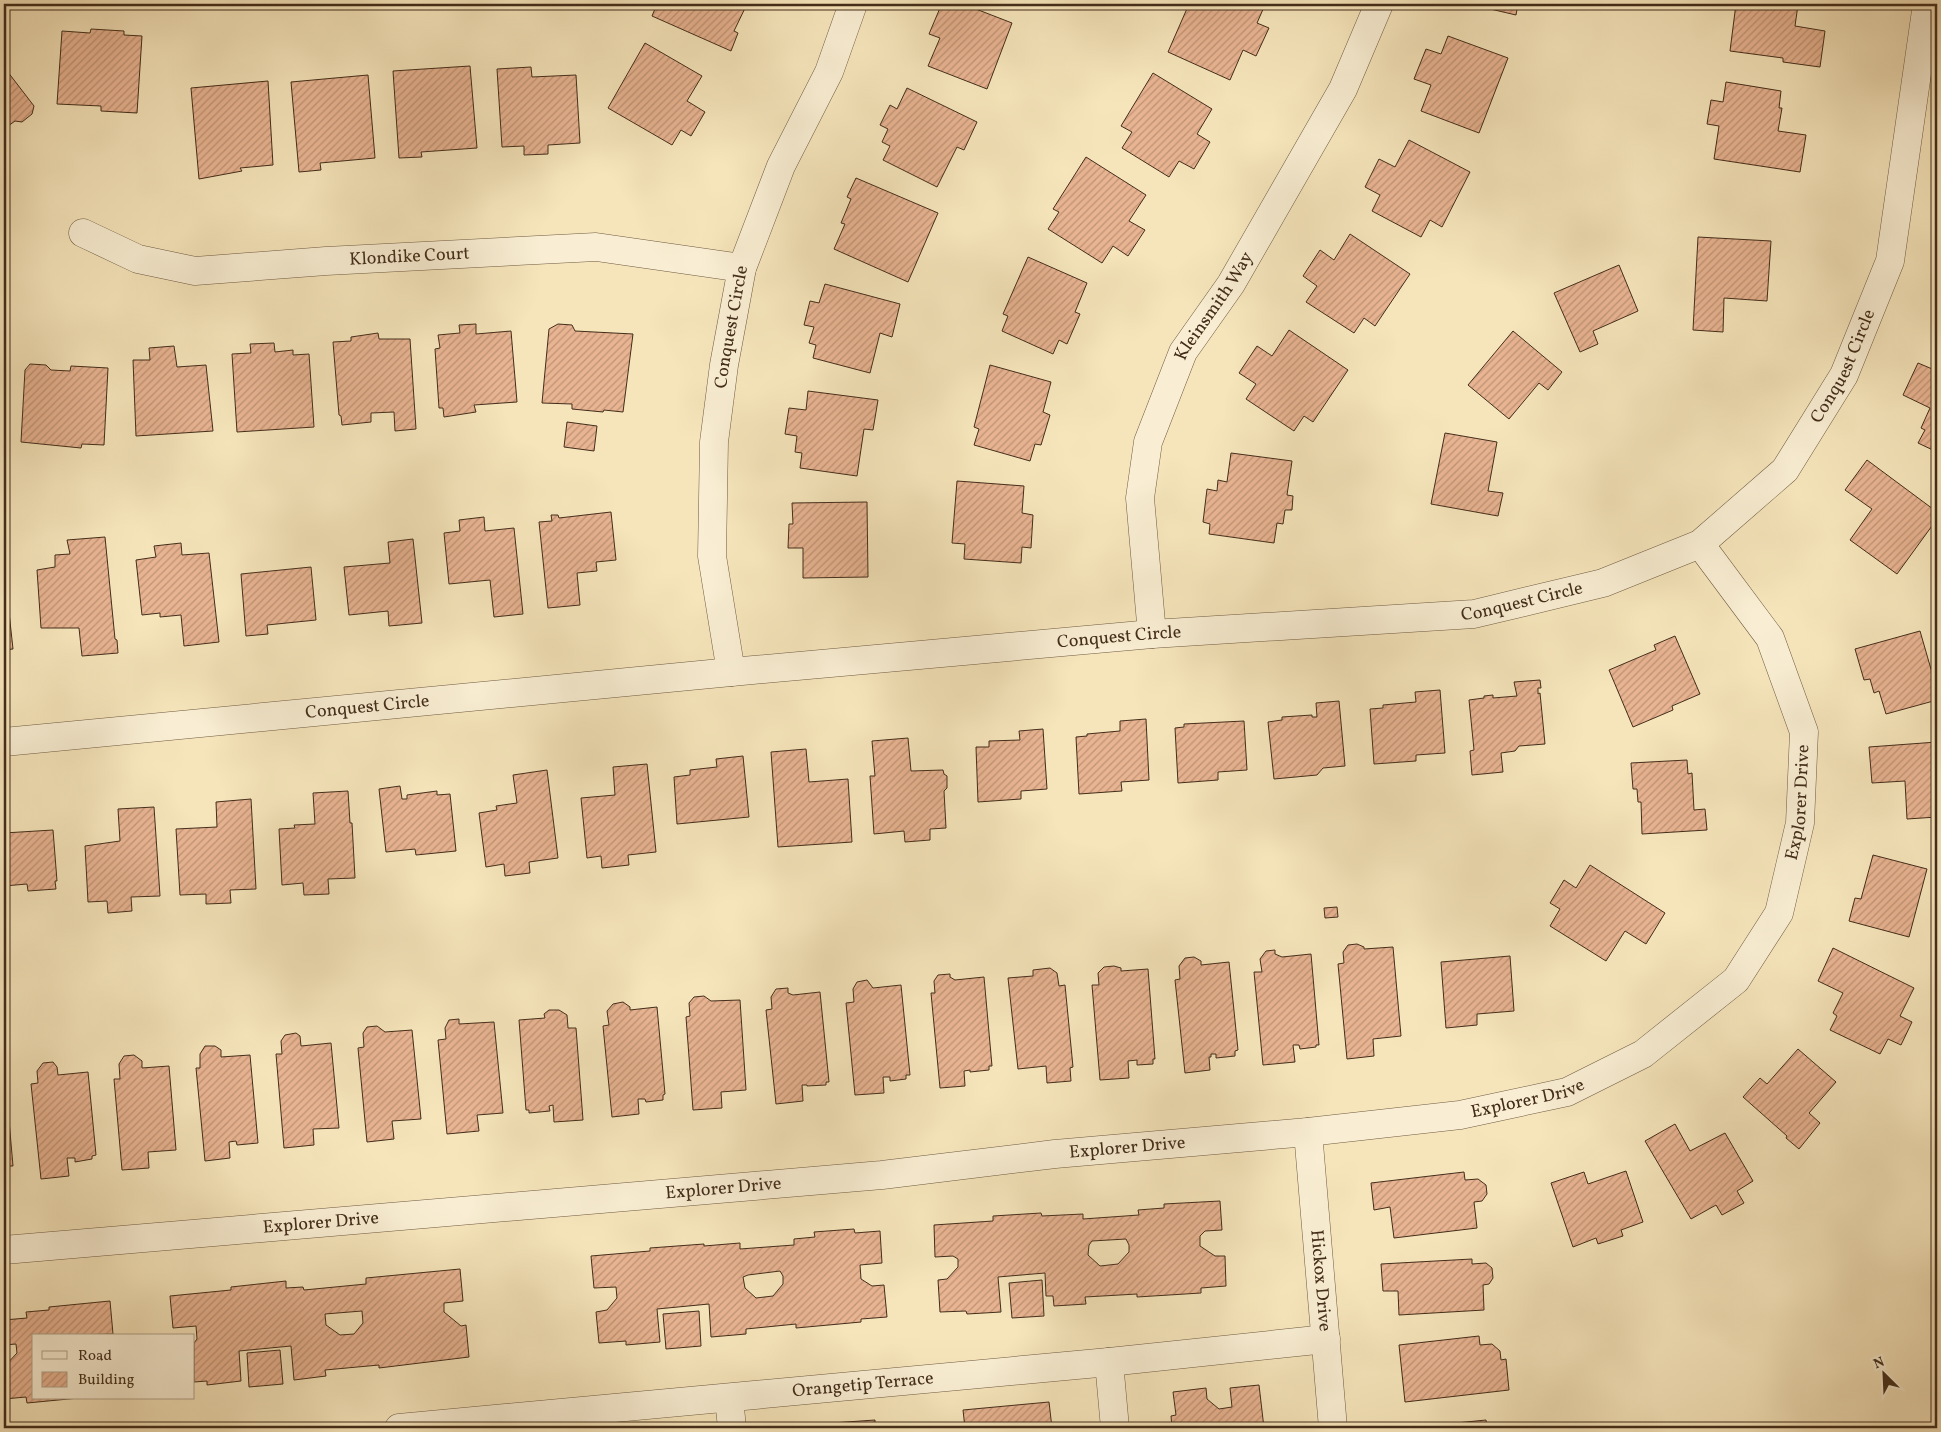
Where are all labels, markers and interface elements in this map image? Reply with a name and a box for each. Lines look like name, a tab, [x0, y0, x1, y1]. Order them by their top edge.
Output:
street label: Klondike Court	[349, 241, 470, 272]
street label: Kleinsmith Way	[1168, 247, 1260, 364]
street label: Conquest Circle	[709, 263, 755, 390]
street label: Conquest Circle	[1805, 306, 1882, 428]
street label: Conquest Circle	[1460, 576, 1585, 627]
street label: Conquest Circle	[1056, 620, 1182, 655]
street label: Conquest Circle	[304, 689, 431, 725]
street label: Explorer Drive	[1779, 744, 1816, 863]
street label: Explorer Drive	[1468, 1073, 1589, 1125]
street label: Explorer Drive	[1068, 1130, 1186, 1165]
street label: Explorer Drive	[664, 1171, 783, 1206]
street label: Explorer Drive	[262, 1206, 380, 1240]
street label: Hickox Drive	[1304, 1228, 1337, 1333]
legend	[32, 1334, 195, 1400]
text: Road	[78, 1346, 112, 1367]
north arrow	[1858, 1350, 1908, 1400]
text: N	[1871, 1353, 1888, 1374]
street label: Orangetip Terrace	[791, 1366, 935, 1404]
text: Building	[78, 1370, 135, 1391]

